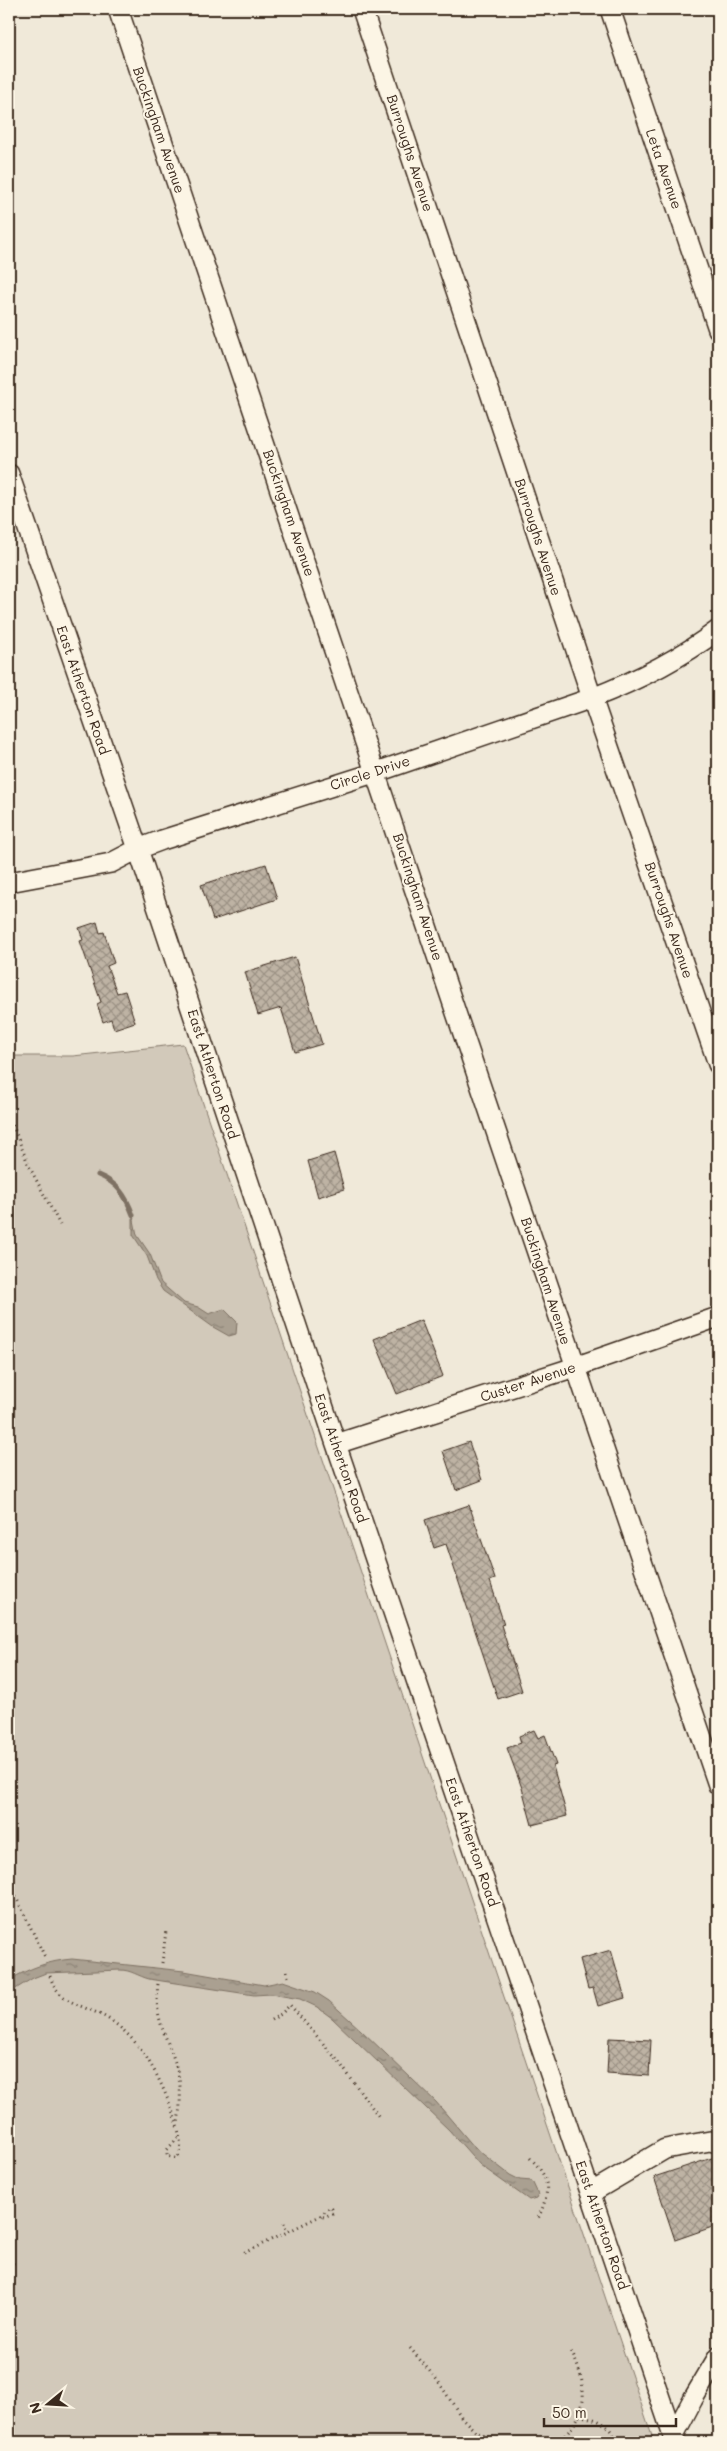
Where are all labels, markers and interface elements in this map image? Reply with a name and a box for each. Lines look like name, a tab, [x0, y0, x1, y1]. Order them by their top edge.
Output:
street label: Buckingham Avenue	[129, 64, 190, 196]
street label: Burroughs Avenue	[383, 92, 438, 214]
street label: Leta Avenue	[642, 126, 687, 212]
street label: Buckingham Avenue	[259, 447, 320, 579]
street label: Burroughs Avenue	[511, 476, 566, 598]
street label: East Atherton Road	[52, 623, 115, 757]
street label: Circle Drive	[327, 751, 412, 794]
street label: Buckingham Avenue	[389, 831, 448, 963]
street label: Burroughs Avenue	[641, 859, 698, 981]
street label: East Atherton Road	[184, 1007, 243, 1141]
street label: Buckingham Avenue	[517, 1215, 576, 1347]
street label: Custer Avenue	[478, 1357, 578, 1406]
street label: East Atherton Road	[310, 1391, 373, 1525]
street label: East Atherton Road	[441, 1775, 504, 1909]
street label: East Atherton Road	[571, 2158, 634, 2292]
north arrow	[22, 2378, 72, 2428]
scale bar	[544, 2396, 677, 2428]
text: N	[24, 2400, 46, 2416]
text: 50 m	[552, 2402, 587, 2422]

